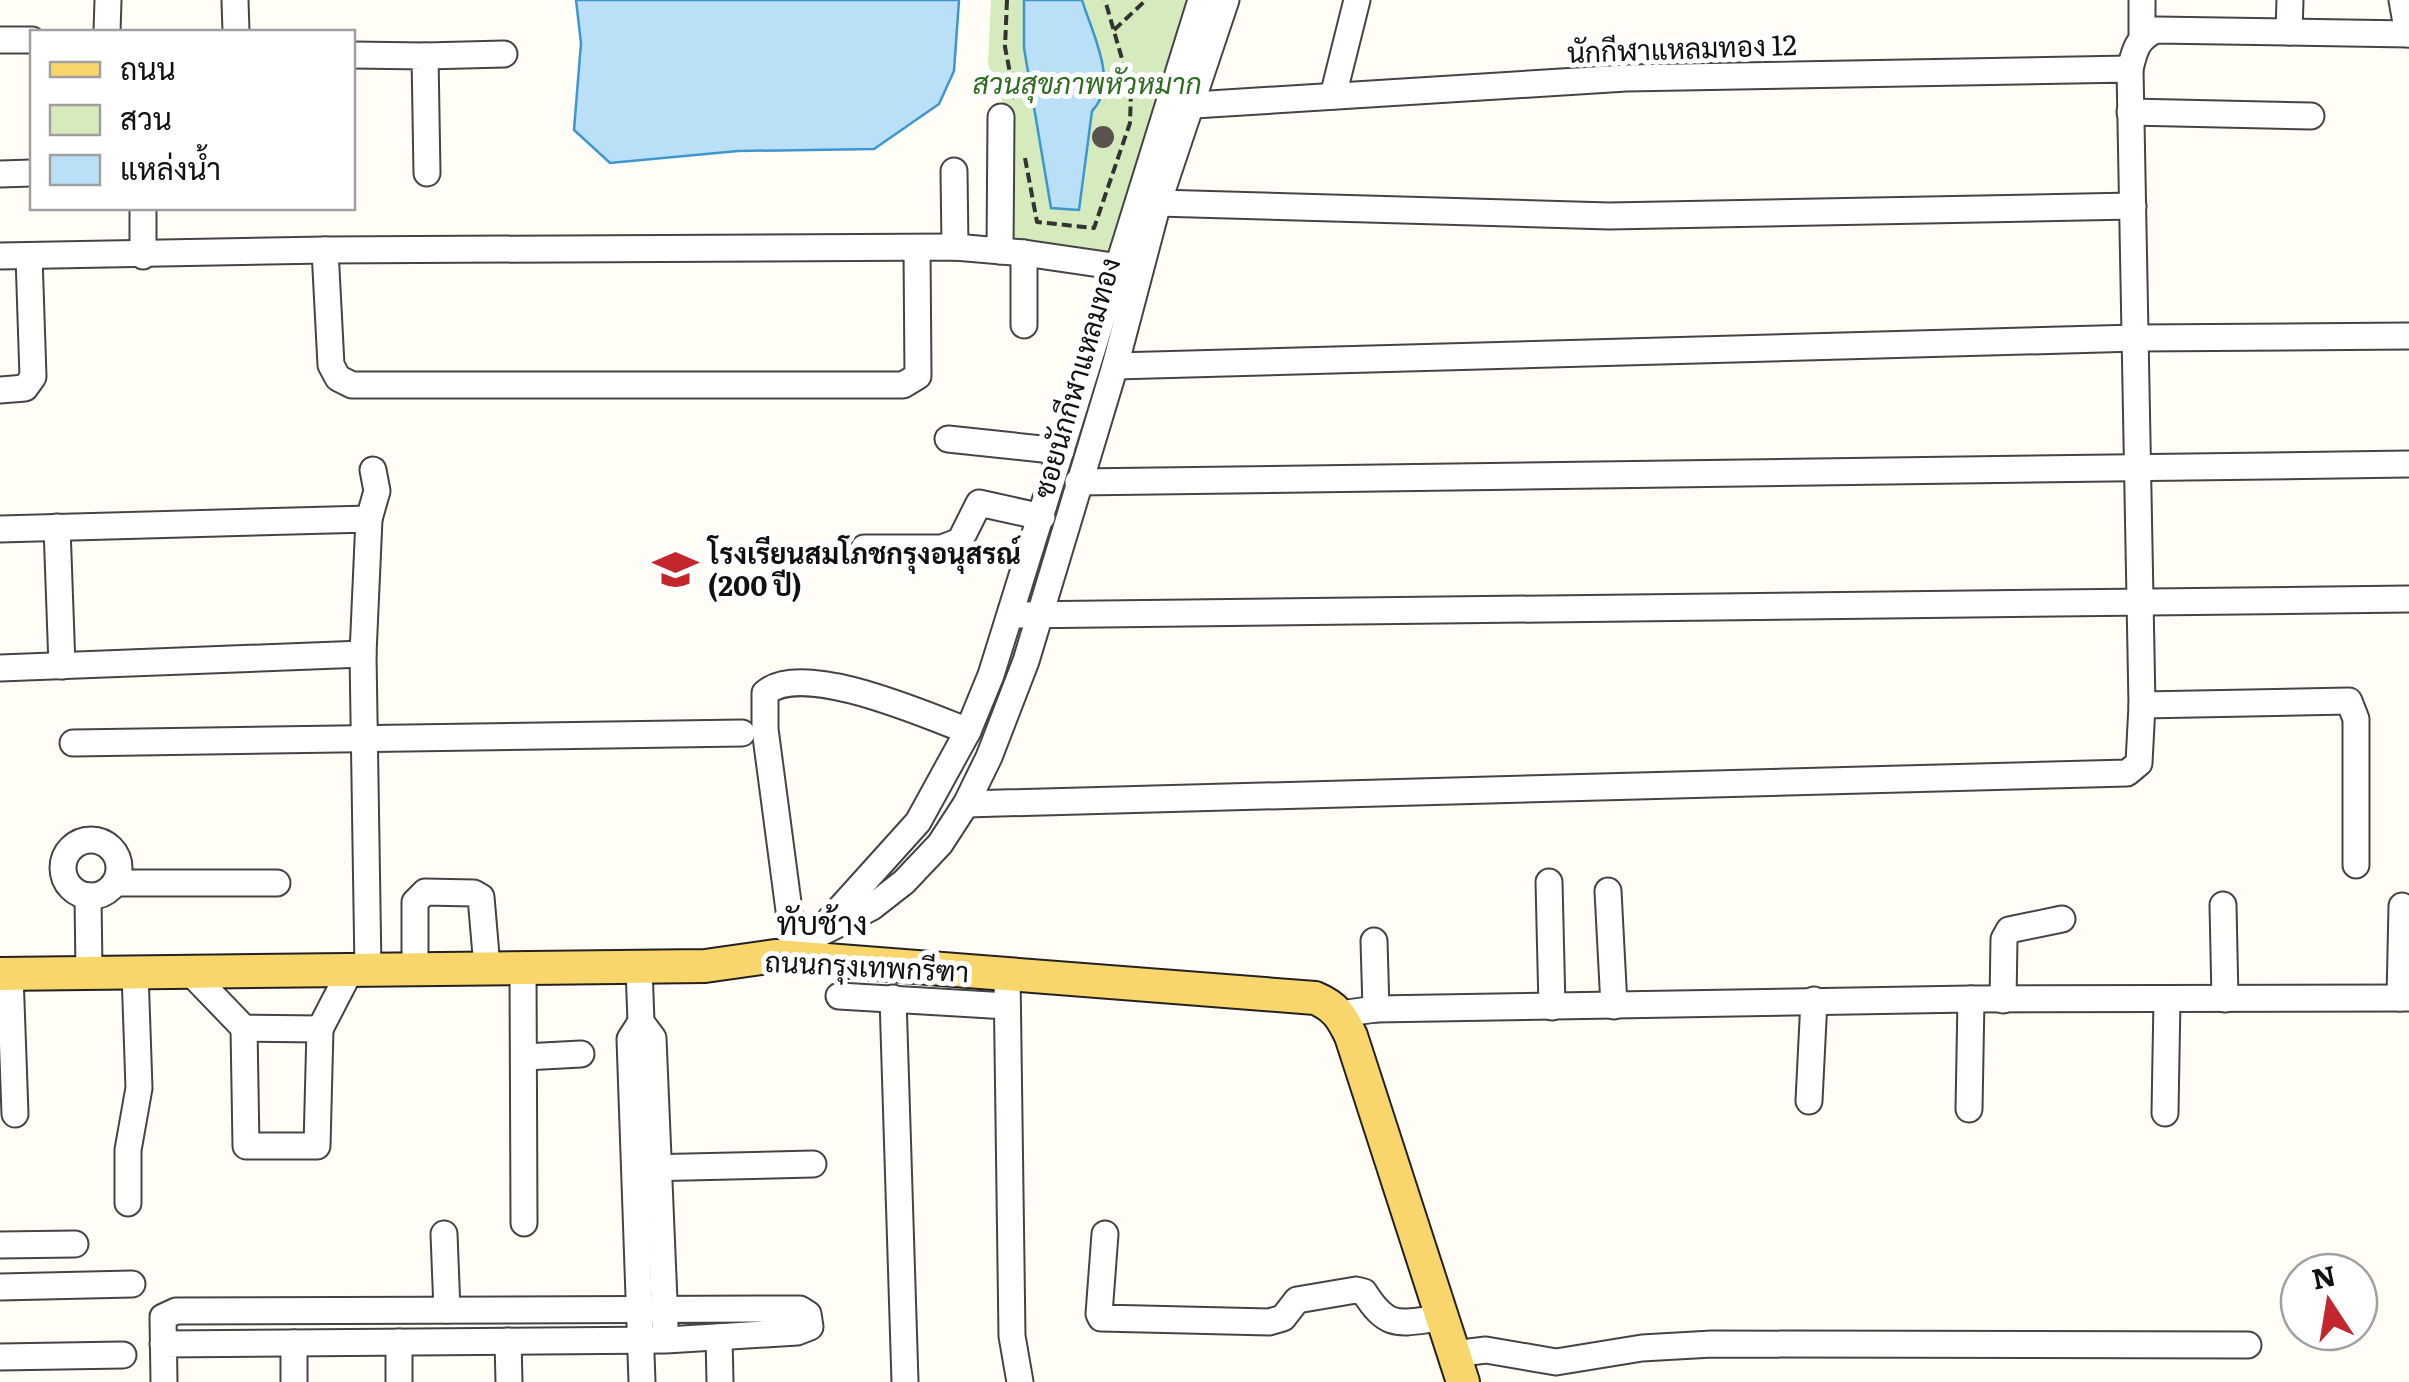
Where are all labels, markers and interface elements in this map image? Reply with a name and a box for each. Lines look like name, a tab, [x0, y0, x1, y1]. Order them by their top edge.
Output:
street label: นักกีฬาแหลมทอง 12	[1566, 22, 1798, 72]
legend	[30, 30, 355, 210]
text: ถนน	[120, 45, 176, 89]
park label: สวนสุขภาพหัวหมาก	[972, 61, 1202, 104]
text: สวน	[120, 95, 172, 139]
text: แหล่งน้ำ	[120, 143, 221, 189]
street label: ซอยนักกีฬาแหลมทอง	[1021, 252, 1130, 503]
place label: โรงเรียนสมโภชกรุงอนุสรณ์ (200 ปี)	[706, 531, 1022, 605]
school or university icon: โรงเรียนสมโภชกรุงอนุสรณ์ (200 ปี)	[651, 546, 699, 594]
district label: ทับช้าง	[776, 897, 868, 945]
street label: ถนนกรุงเทพกรีฑา	[764, 939, 970, 992]
north arrow	[2279, 1252, 2379, 1352]
text: N	[2308, 1253, 2339, 1299]

